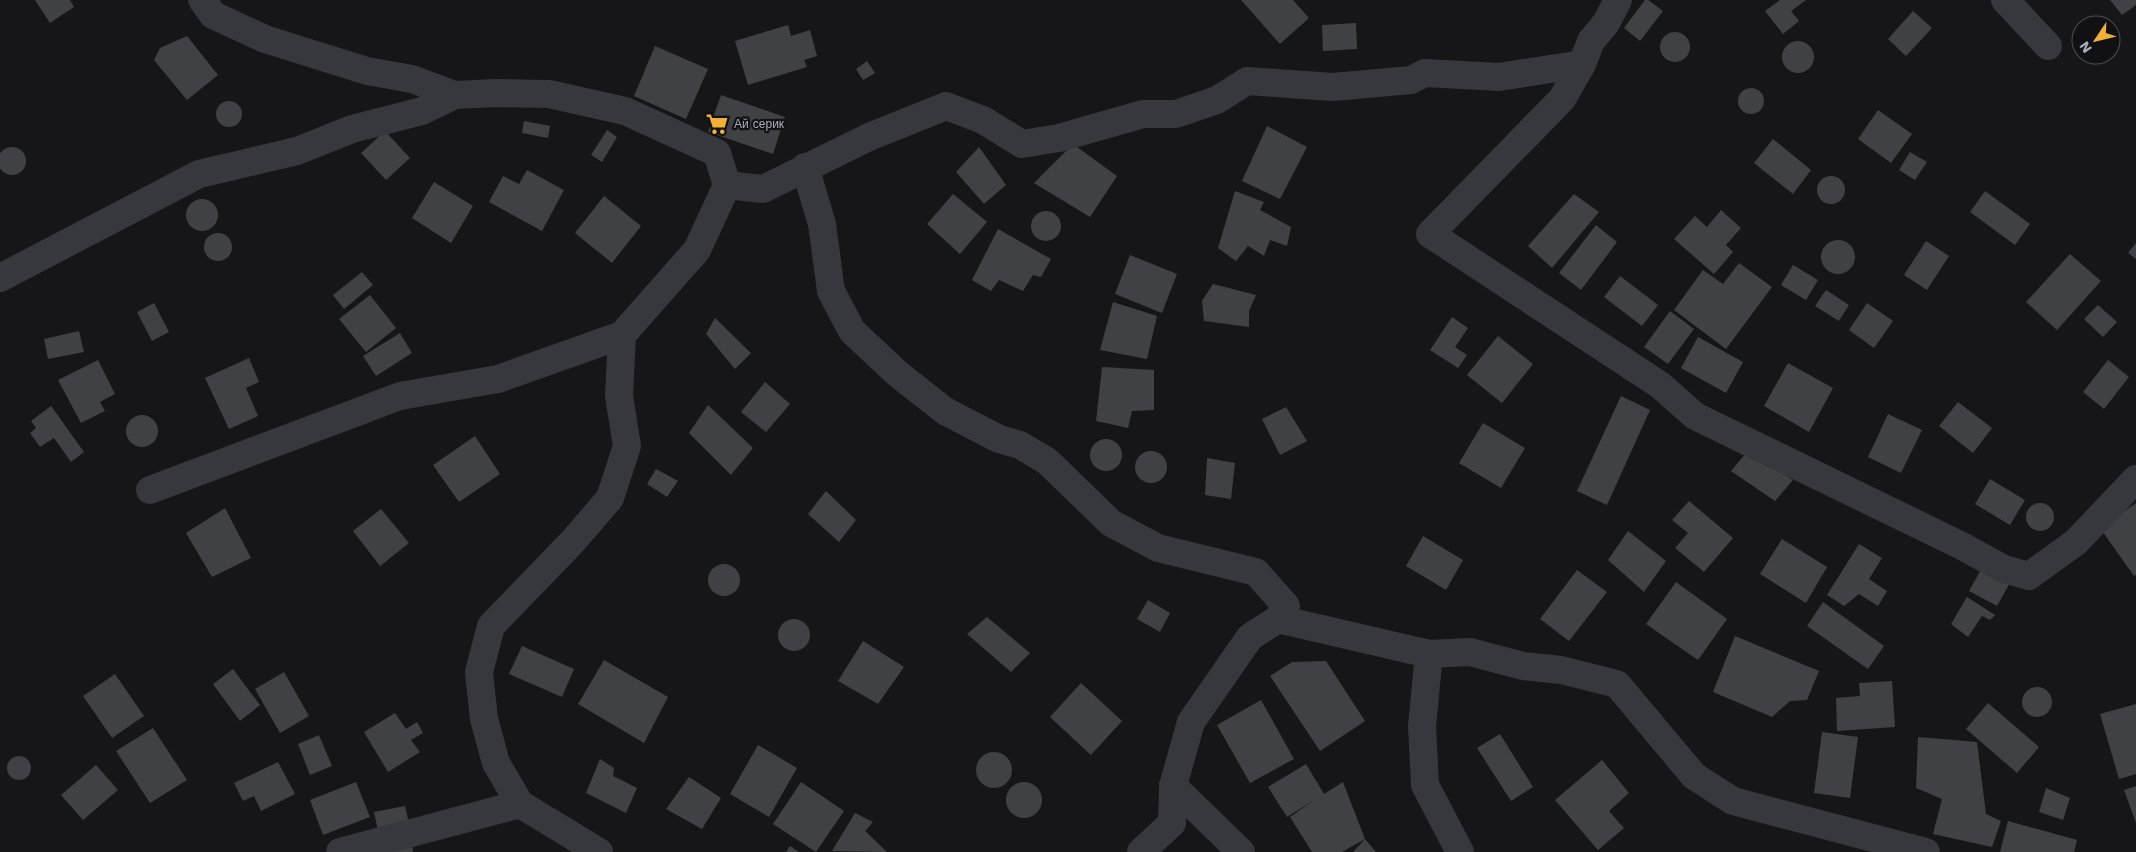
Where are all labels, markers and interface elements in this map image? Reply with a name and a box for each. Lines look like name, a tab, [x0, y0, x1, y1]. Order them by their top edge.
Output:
north arrow	[2071, 15, 2121, 65]
text: N	[2076, 39, 2095, 56]
supermarket icon: Ай серик	[704, 111, 730, 137]
place label: Ай серик	[734, 117, 785, 131]

